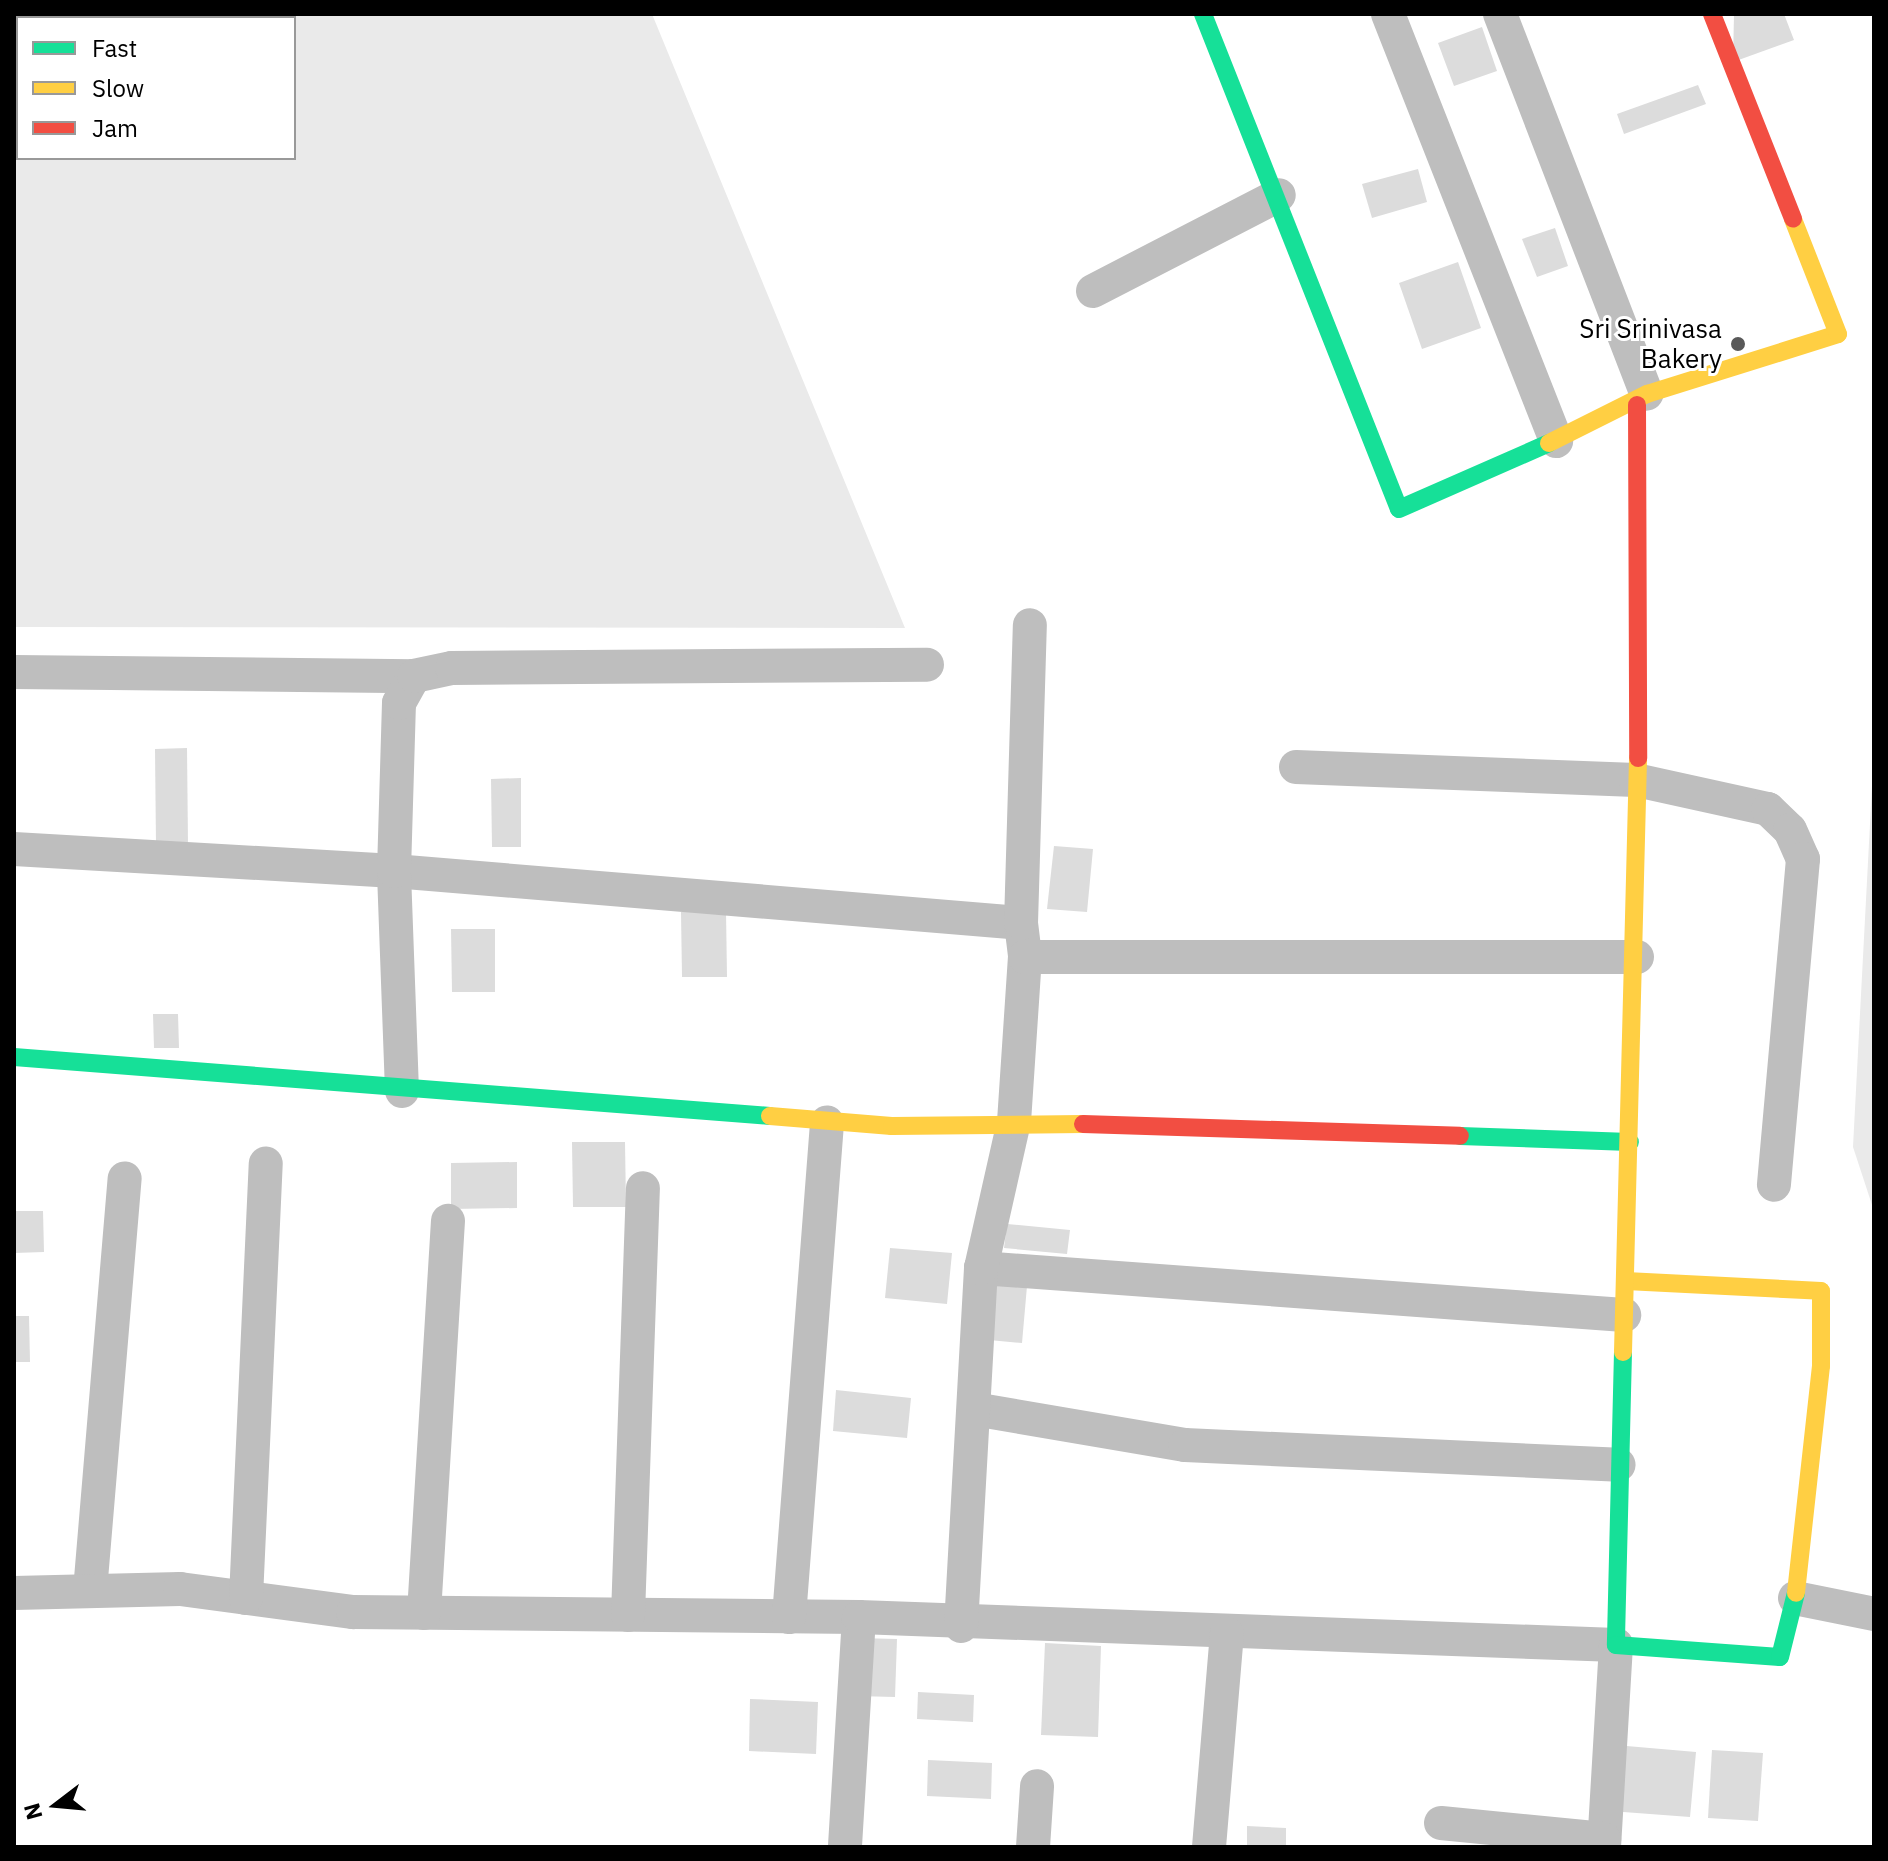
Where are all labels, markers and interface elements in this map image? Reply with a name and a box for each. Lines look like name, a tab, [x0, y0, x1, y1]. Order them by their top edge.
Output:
legend	[16, 16, 296, 160]
text: Fast	[92, 32, 137, 64]
text: Slow	[92, 72, 144, 104]
text: Jam	[92, 112, 138, 144]
place label: Sri Srinivasa Bakery	[1579, 313, 1722, 374]
marker: Sri Srinivasa Bakery	[1729, 335, 1747, 353]
north arrow	[16, 1765, 96, 1845]
text: N	[16, 1800, 49, 1823]

